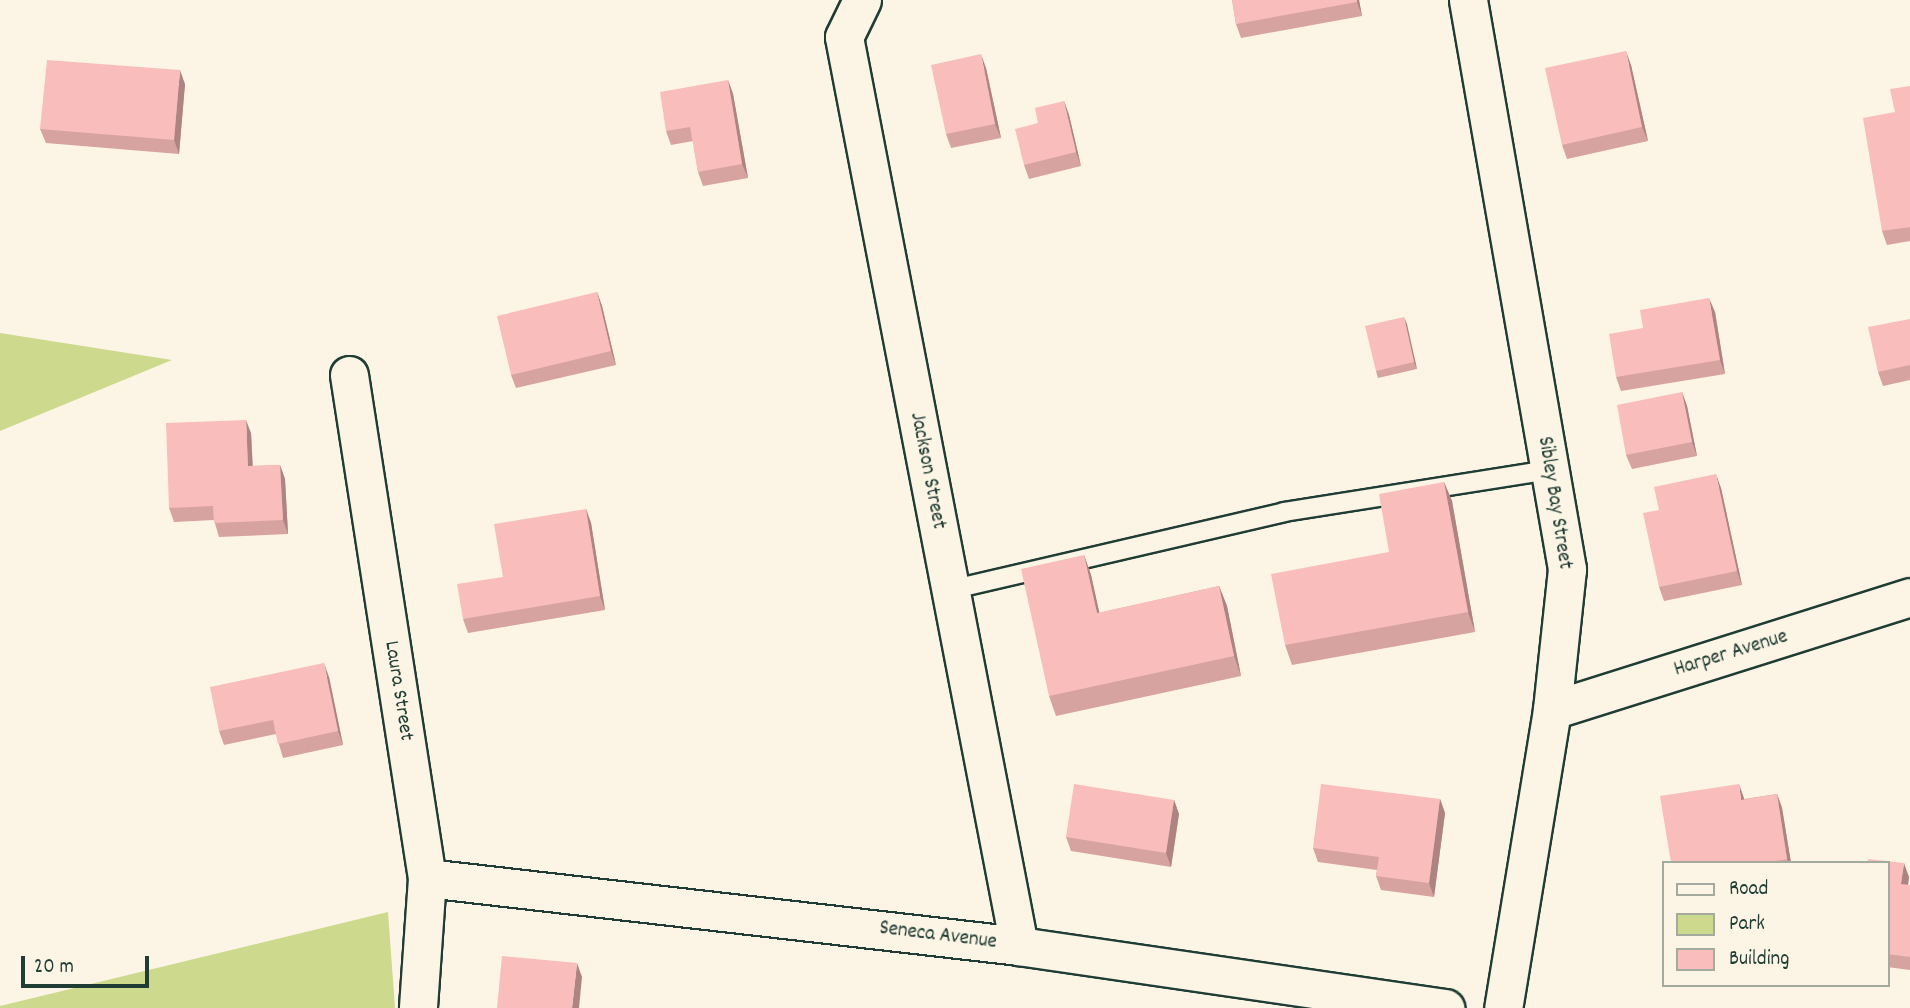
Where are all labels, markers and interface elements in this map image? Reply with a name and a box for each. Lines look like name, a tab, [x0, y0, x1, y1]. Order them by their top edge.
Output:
street label: Jackson Street	[903, 411, 951, 531]
street label: Sibley Bay Street	[1531, 435, 1577, 571]
street label: Harper Avenue	[1671, 625, 1791, 683]
street label: Laura Street	[378, 639, 418, 743]
legend	[1661, 861, 1889, 987]
text: Road	[1729, 875, 1768, 905]
text: Park	[1729, 910, 1765, 940]
street label: Seneca Avenue	[878, 916, 998, 956]
scale bar	[24, 942, 152, 986]
text: Building	[1729, 945, 1789, 975]
text: 20 m	[34, 953, 74, 983]

